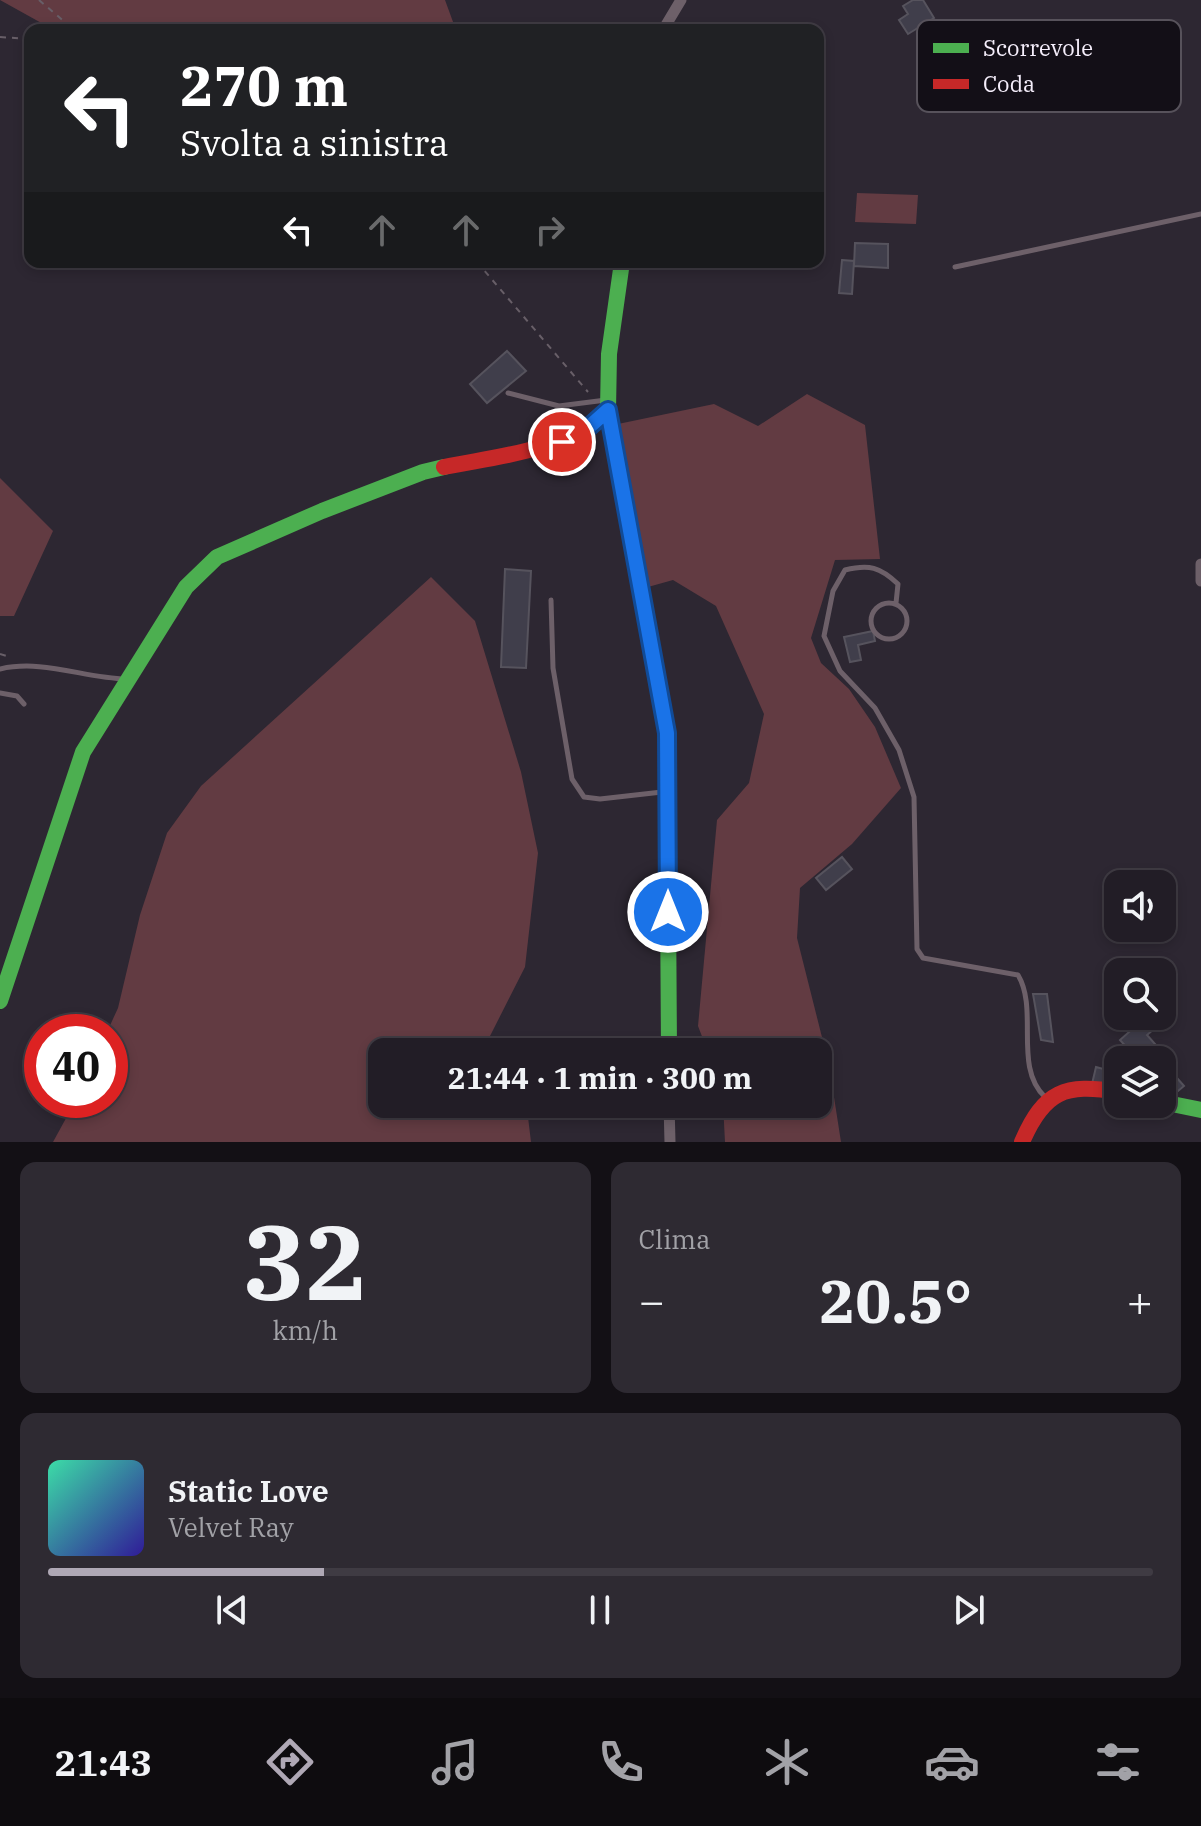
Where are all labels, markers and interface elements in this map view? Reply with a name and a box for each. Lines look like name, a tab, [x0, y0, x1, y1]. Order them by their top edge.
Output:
legend	[917, 20, 1181, 112]
text: Scorrevole	[983, 33, 1093, 62]
text: 270 m	[180, 49, 348, 121]
icon: left	[48, 56, 152, 160]
text: Coda	[983, 69, 1035, 98]
text: Svolta a sinistra	[180, 119, 449, 166]
icon: left	[276, 208, 320, 252]
icon: ahead	[360, 208, 404, 252]
icon: ahead	[444, 208, 488, 252]
icon: right	[528, 208, 572, 252]
pin	[528, 408, 596, 476]
icon: arrive	[540, 420, 584, 464]
position arrow	[626, 870, 710, 954]
map controls	[1104, 870, 1176, 1118]
button: sound	[1104, 870, 1176, 942]
button: search	[1104, 958, 1176, 1030]
speed limit sign: 40	[24, 1014, 128, 1118]
button: layers	[1104, 1046, 1176, 1118]
text: 21:44 · 1 min · 300 m	[448, 1058, 752, 1097]
text: 32	[243, 1193, 368, 1329]
text: Clima	[639, 1222, 710, 1256]
text: 20.5°	[819, 1261, 972, 1340]
text: −	[639, 1272, 665, 1329]
text: +	[1127, 1272, 1153, 1329]
text: km/h	[272, 1313, 338, 1347]
text: Static Love	[168, 1471, 329, 1510]
text: Velvet Ray	[168, 1510, 294, 1544]
icon: previous	[210, 1588, 254, 1632]
icon: pause	[578, 1588, 622, 1632]
icon: next	[947, 1588, 991, 1632]
icon: directions	[262, 1734, 318, 1790]
icon: music	[427, 1734, 483, 1790]
icon: phone	[593, 1734, 649, 1790]
icon: climate	[759, 1734, 815, 1790]
icon: car	[924, 1734, 980, 1790]
icon: filters	[1090, 1734, 1146, 1790]
text: 21:43	[55, 1739, 152, 1786]

